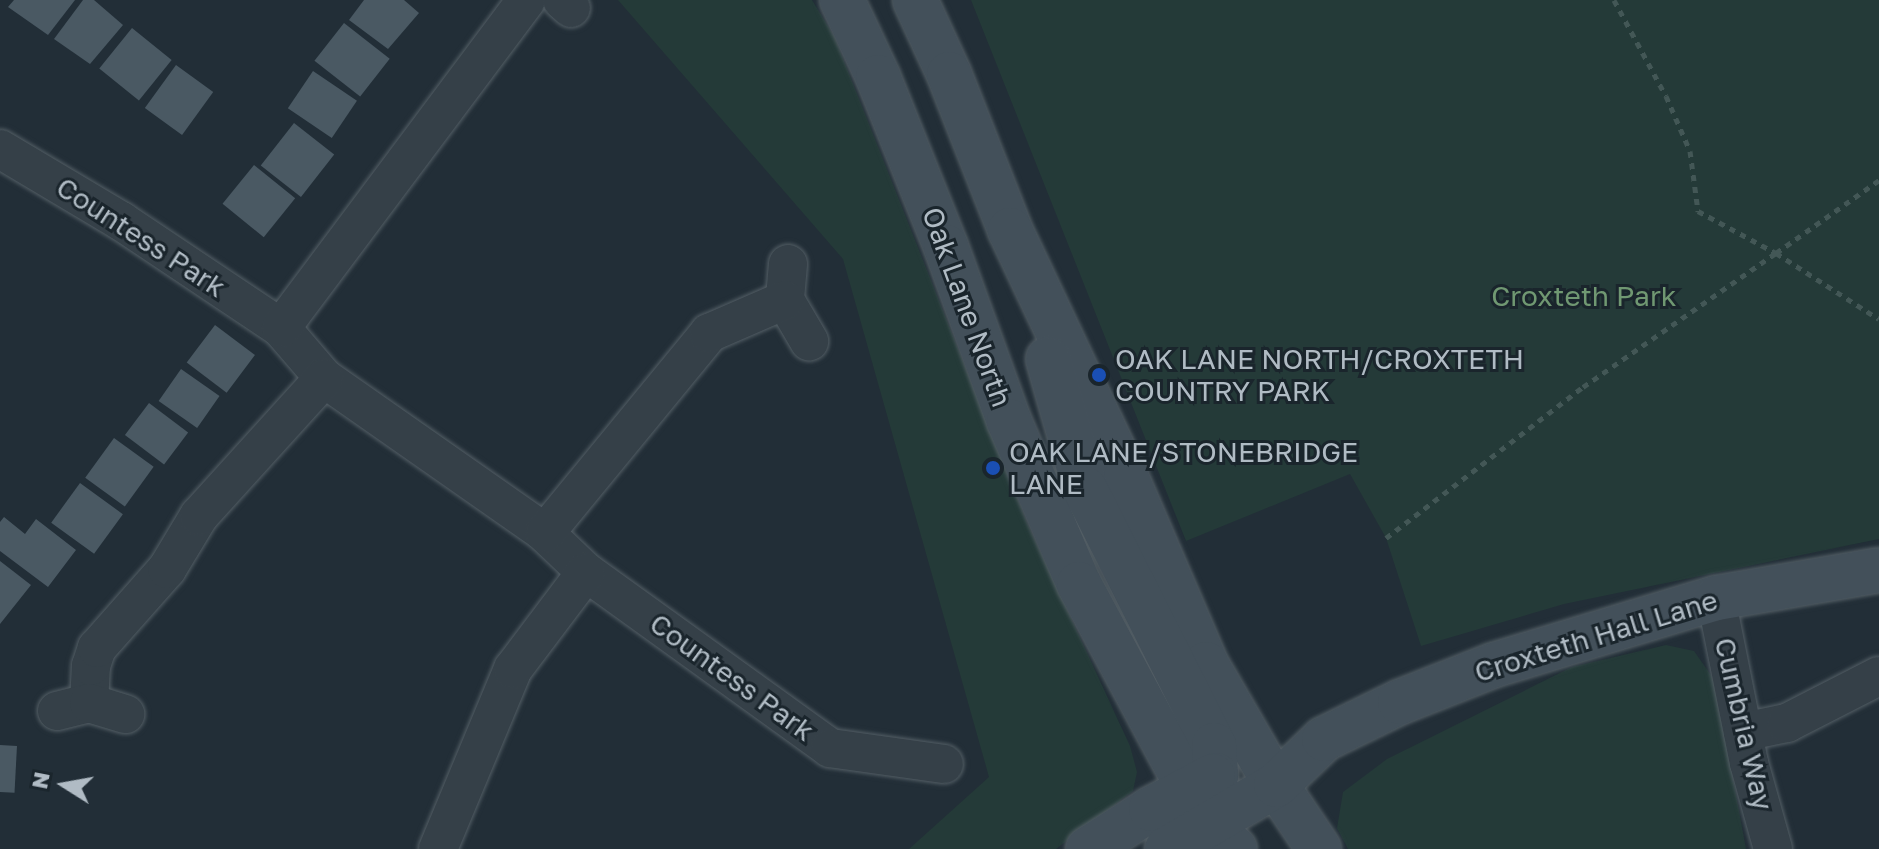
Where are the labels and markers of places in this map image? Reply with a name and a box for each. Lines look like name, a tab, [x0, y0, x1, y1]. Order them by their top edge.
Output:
place label: OAK LANE NORTH/CROXTETH COUNTRY PARK	[1115, 342, 1524, 408]
marker: OAK LANE NORTH/CROXTETH COUNTRY PARK	[1090, 366, 1108, 384]
place label: OAK LANE/STONEBRIDGE LANE	[1009, 435, 1358, 501]
marker: OAK LANE/STONEBRIDGE LANE	[984, 459, 1002, 477]

